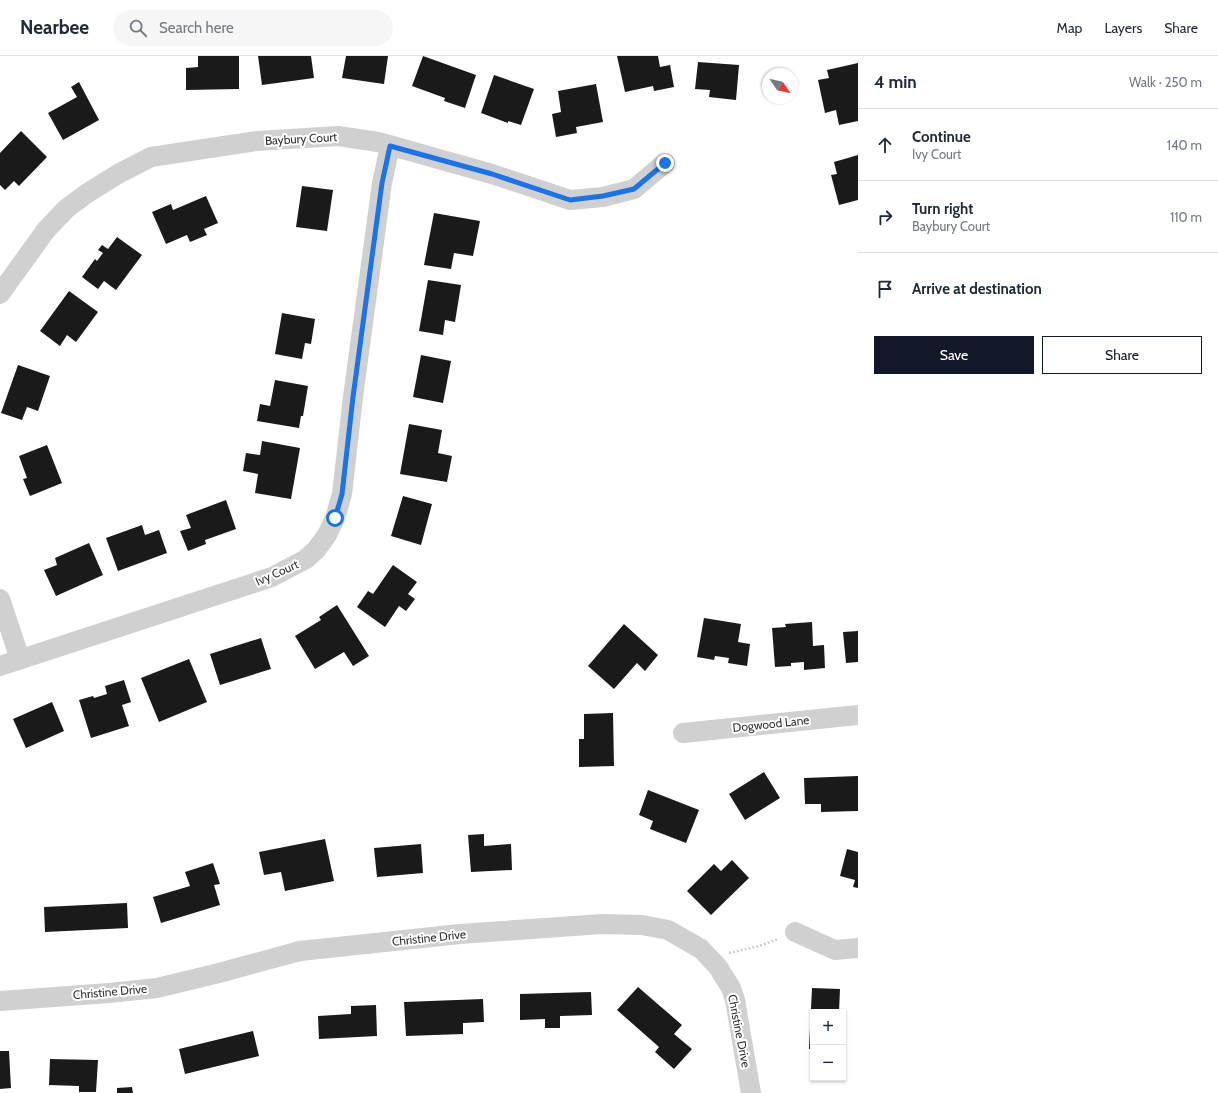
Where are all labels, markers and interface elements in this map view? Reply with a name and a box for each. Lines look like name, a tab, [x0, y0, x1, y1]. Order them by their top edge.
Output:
search box	[113, 10, 393, 46]
text: Nearbee	[20, 16, 89, 39]
icon: search	[127, 17, 149, 39]
text: Search here	[159, 19, 234, 37]
text: Map	[1057, 19, 1082, 37]
text: Layers	[1104, 19, 1142, 37]
text: Share	[1164, 19, 1198, 37]
north arrow	[762, 68, 798, 104]
text: 4 min	[874, 72, 917, 92]
text: Walk · 250 m	[1129, 74, 1202, 90]
text: Continue	[912, 128, 971, 146]
street label: Baybury Court	[265, 129, 337, 148]
icon: ahead	[874, 134, 896, 156]
text: 140 m	[1167, 137, 1202, 153]
text: Ivy Court	[912, 146, 961, 162]
route end	[656, 154, 674, 172]
text: Turn right	[912, 200, 973, 218]
icon: right	[874, 206, 896, 228]
text: 110 m	[1170, 209, 1202, 225]
text: Baybury Court	[912, 218, 990, 234]
icon: arrive	[874, 278, 896, 300]
text: Arrive at destination	[912, 280, 1042, 298]
button: Save	[874, 336, 1034, 374]
button: Share	[1042, 336, 1202, 374]
route start	[326, 509, 344, 527]
street label: Ivy Court	[253, 556, 301, 589]
street label: Dogwood Lane	[732, 712, 810, 735]
street label: Christine Drive	[391, 926, 467, 949]
street label: Christine Drive	[72, 981, 148, 1002]
street label: Christine Drive	[725, 993, 754, 1069]
map controls	[810, 1009, 846, 1081]
button: +	[810, 1009, 846, 1045]
button: −	[810, 1045, 846, 1081]

